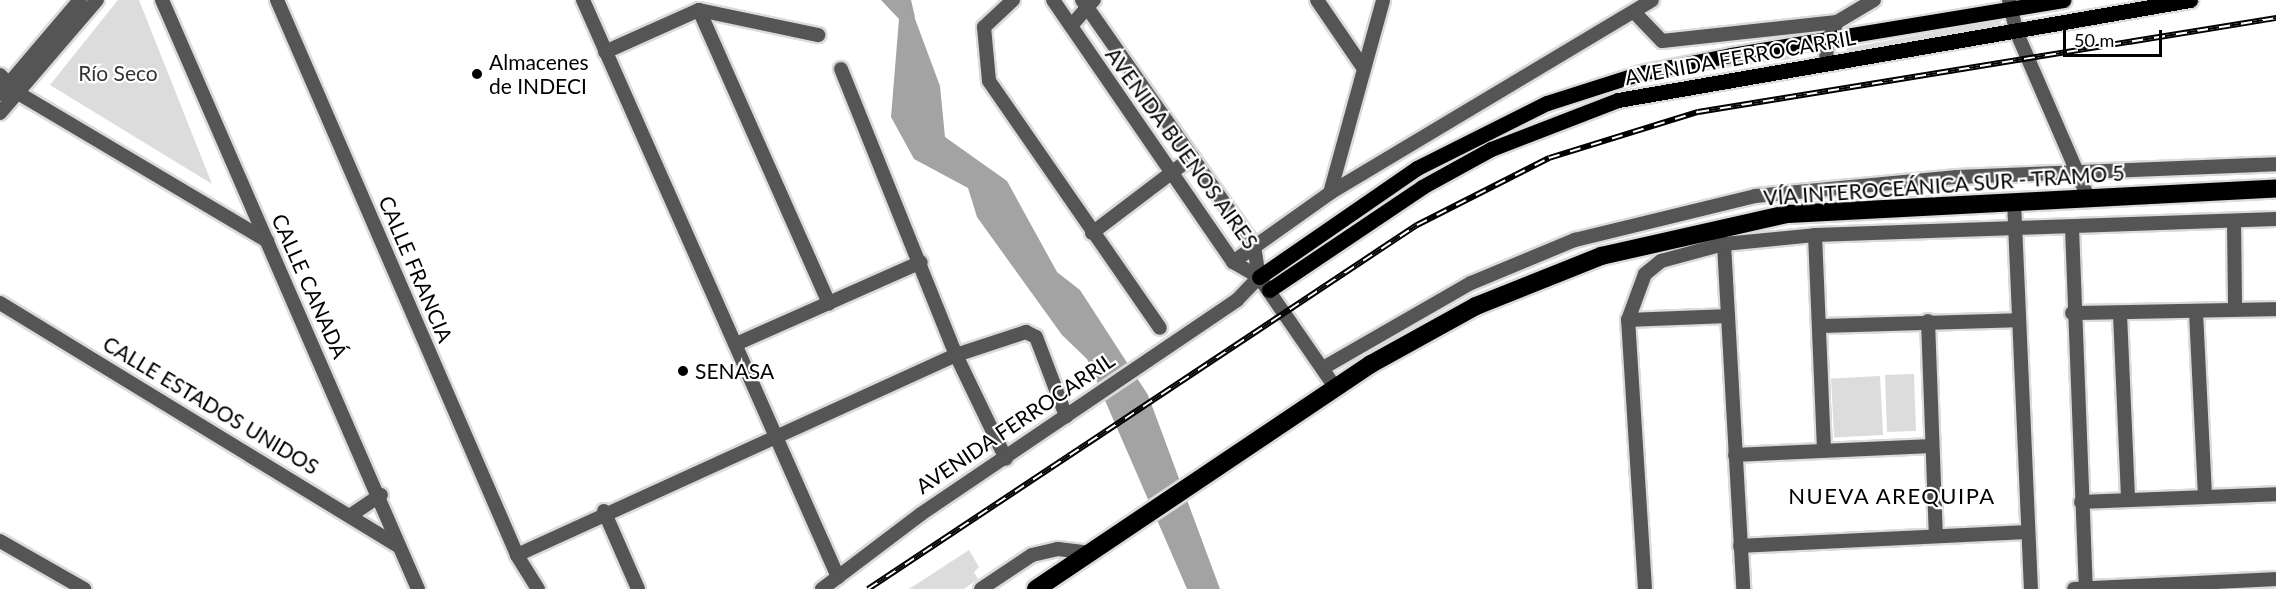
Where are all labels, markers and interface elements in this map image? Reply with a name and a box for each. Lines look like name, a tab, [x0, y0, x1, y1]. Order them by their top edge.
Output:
scale bar	[2066, 18, 2165, 56]
street label: AVENIDA FERROCARRIL	[1622, 24, 1858, 90]
text: 50 m	[2074, 29, 2114, 51]
street label: AVENIDA BUENOS AIRES	[1100, 42, 1264, 254]
place label: Almacenes de INDECI	[489, 49, 589, 99]
park label: Río Seco	[78, 60, 158, 86]
marker: Almacenes de INDECI	[470, 67, 484, 81]
street label: VÍA INTEROCEÁNICA SUR - TRAMO 5	[1762, 160, 2126, 210]
street label: CALLE FRANCIA	[374, 192, 458, 346]
street label: CALLE CANADÁ	[267, 210, 353, 362]
street label: CALLE ESTADOS UNIDOS	[99, 331, 323, 479]
street label: AVENIDA FERROCARRIL	[911, 347, 1119, 499]
place label: SENASA	[695, 358, 774, 384]
marker: SENASA	[676, 364, 690, 378]
district label: NUEVA AREQUIPA	[1788, 483, 1996, 509]

